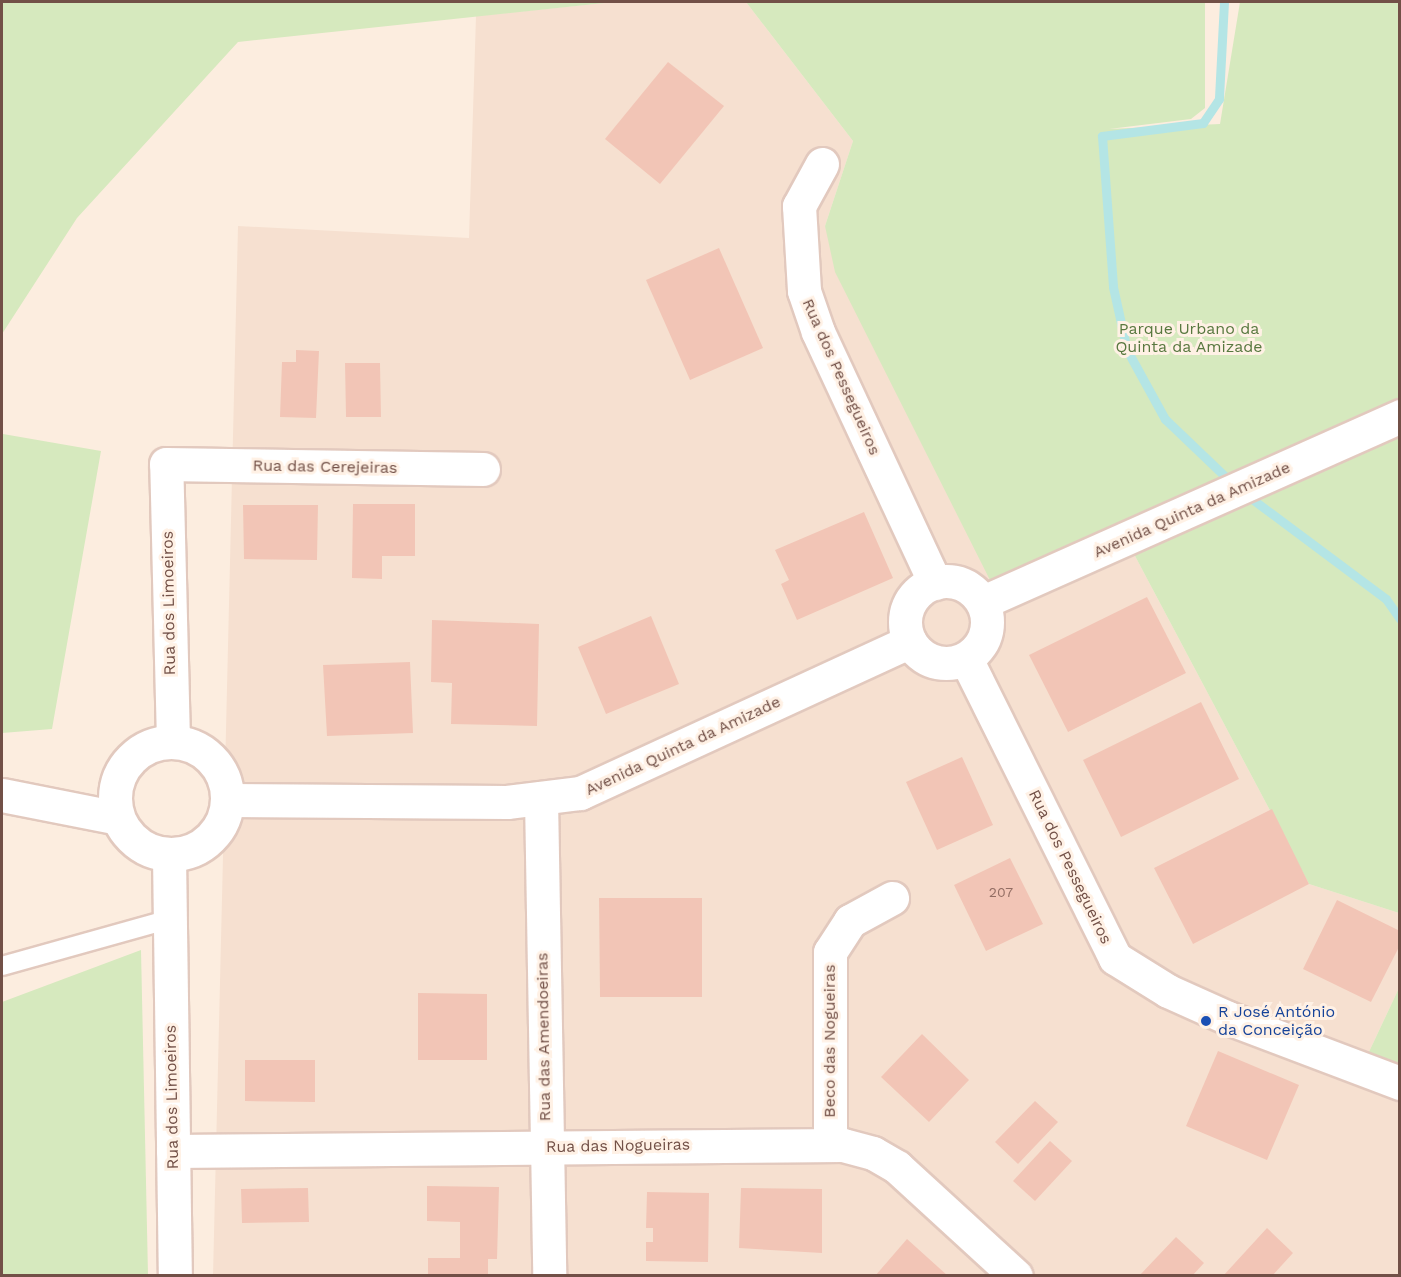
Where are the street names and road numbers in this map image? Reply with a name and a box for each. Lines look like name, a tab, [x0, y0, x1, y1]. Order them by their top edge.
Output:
street label: Rua dos Pessegueiros	[798, 296, 884, 458]
street label: Rua das Cerejeiras	[252, 456, 398, 478]
street label: Avenida Quinta da Amizade	[1090, 458, 1294, 562]
street label: Rua dos Limoeiros	[158, 530, 180, 676]
street label: Avenida Quinta da Amizade	[582, 692, 784, 800]
street label: Rua dos Pessegueiros	[1024, 787, 1116, 947]
street label: Rua das Amendoeiras	[533, 952, 555, 1122]
street label: Beco das Nogueiras	[820, 964, 840, 1118]
street label: Rua dos Limoeiros	[161, 1024, 183, 1170]
street label: Rua das Nogueiras	[545, 1135, 691, 1157]

